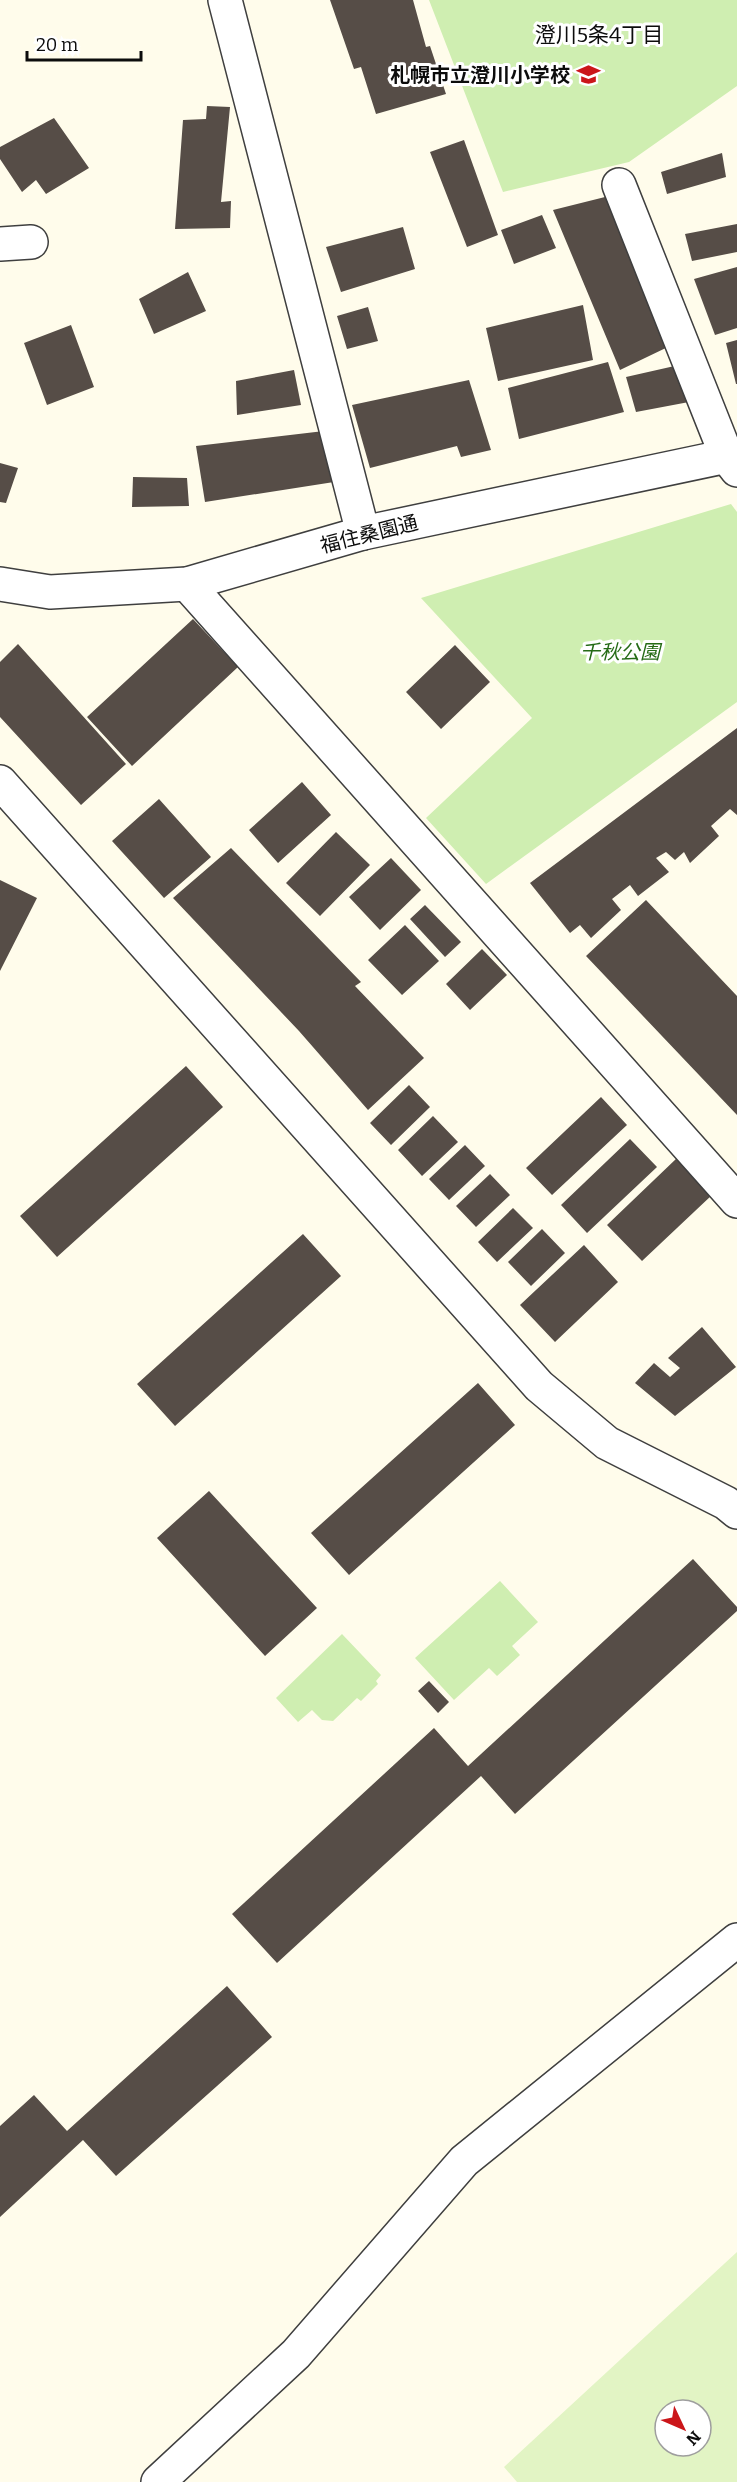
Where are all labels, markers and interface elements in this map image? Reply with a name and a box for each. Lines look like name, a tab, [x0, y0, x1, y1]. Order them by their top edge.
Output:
district label: 澄川5条4丁目	[535, 22, 663, 48]
scale bar	[27, 24, 141, 62]
text: 20 m	[36, 34, 78, 56]
school or university icon: 札幌市立澄川小学校	[575, 62, 601, 88]
place label: 札幌市立澄川小学校	[390, 63, 570, 87]
street label: 福住桑園通	[318, 510, 420, 558]
park label: 千秋公園	[580, 640, 663, 664]
north arrow	[653, 2398, 713, 2458]
text: N	[682, 2427, 705, 2449]

